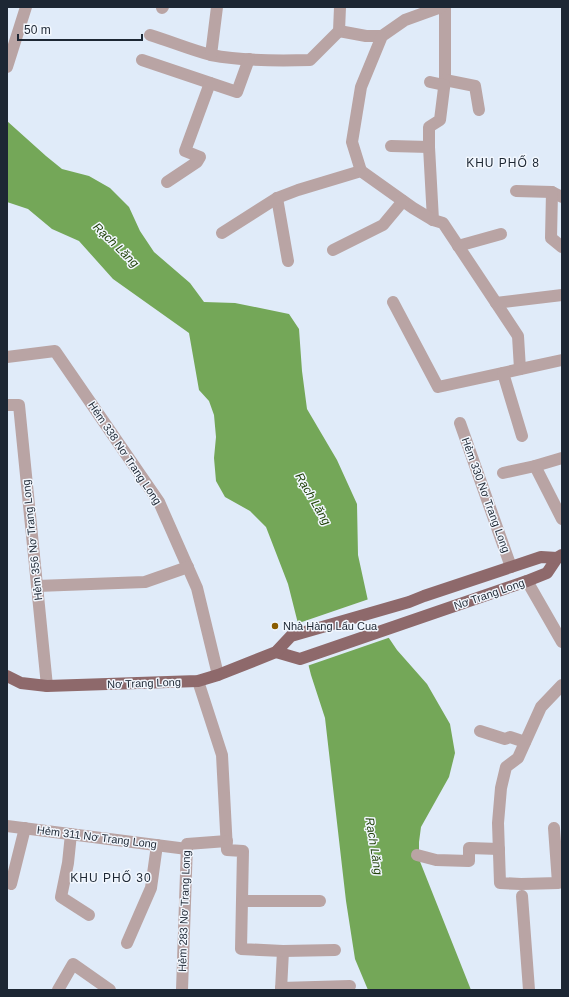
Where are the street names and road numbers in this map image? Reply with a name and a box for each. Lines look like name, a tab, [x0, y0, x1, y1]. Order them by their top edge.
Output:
street label: Hẻm 338 Nơ Trang Long	[86, 399, 164, 507]
street label: Hẻm 330 Nơ Trang Long	[460, 436, 512, 554]
street label: Hẻm 356 Nơ Trang Long	[20, 479, 44, 601]
street label: Nơ Trang Long	[452, 576, 526, 612]
street label: Nơ Trang Long	[107, 676, 181, 690]
street label: Hẻm 311 Nơ Trang Long	[36, 824, 158, 850]
street label: Hẻm 283 Nơ Trang Long	[176, 850, 192, 972]

